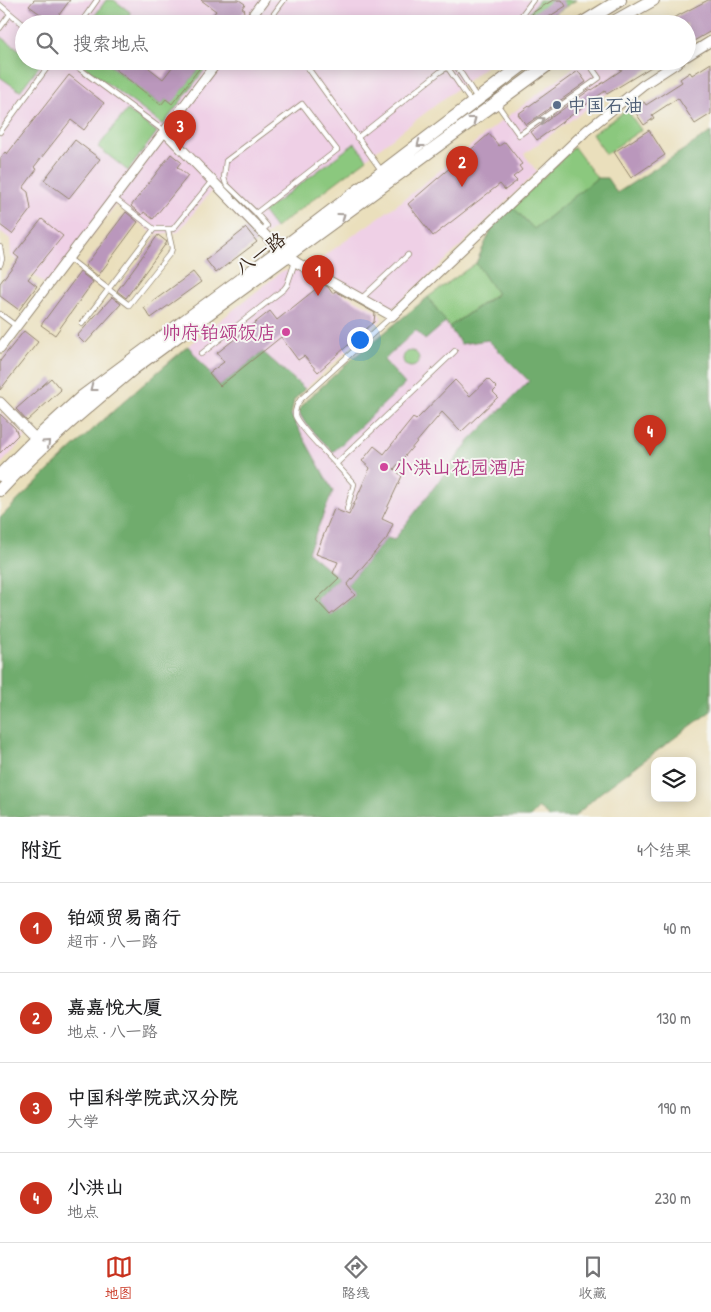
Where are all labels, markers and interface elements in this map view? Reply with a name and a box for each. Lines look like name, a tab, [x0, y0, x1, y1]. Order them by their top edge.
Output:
search box	[15, 15, 696, 70]
icon: search	[33, 29, 61, 57]
text: 搜索地点	[73, 30, 149, 56]
place label: 中国石油	[567, 92, 643, 118]
marker: 中国石油	[551, 99, 563, 111]
pin: 3	[164, 110, 196, 151]
one-way arrow	[467, 117, 477, 126]
one-way arrow	[535, 117, 545, 126]
one-way arrow	[416, 139, 425, 148]
pin: 2	[446, 146, 478, 187]
one-way arrow	[336, 214, 345, 222]
street label: 八一路	[229, 226, 291, 280]
pin: 1	[302, 255, 334, 296]
place label: 帅府铂颂饭店	[162, 319, 276, 345]
marker: 帅府铂颂饭店	[280, 326, 292, 338]
your location	[347, 327, 373, 353]
one-way arrow	[90, 383, 99, 391]
pin: 4	[634, 415, 666, 456]
one-way arrow	[41, 440, 50, 449]
place label: 小洪山花园酒店	[394, 454, 527, 480]
marker: 小洪山花园酒店	[378, 461, 390, 473]
map controls	[651, 757, 696, 802]
button: layers	[651, 757, 696, 802]
text: 附近	[20, 835, 62, 864]
text: 4个结果	[637, 839, 691, 861]
text: 铂颂贸易商行	[67, 904, 181, 930]
text: 1	[33, 917, 39, 939]
text: 40 m	[663, 917, 691, 939]
text: 超市 · 八一路	[67, 930, 158, 952]
text: 嘉嘉悦大厦	[67, 994, 162, 1020]
text: 2	[32, 1007, 40, 1029]
text: 130 m	[656, 1007, 691, 1029]
text: 地点 · 八一路	[67, 1020, 158, 1042]
text: 中国科学院武汉分院	[67, 1084, 238, 1110]
text: 3	[32, 1097, 40, 1119]
text: 190 m	[658, 1097, 691, 1119]
text: 大学	[67, 1110, 99, 1132]
text: 小洪山	[67, 1174, 124, 1200]
text: 4	[33, 1187, 39, 1209]
text: 230 m	[655, 1187, 691, 1209]
text: 地点	[67, 1200, 99, 1222]
tab: 地图	[105, 1253, 133, 1302]
tab: 路线	[342, 1253, 370, 1302]
tab: 收藏	[579, 1253, 607, 1302]

